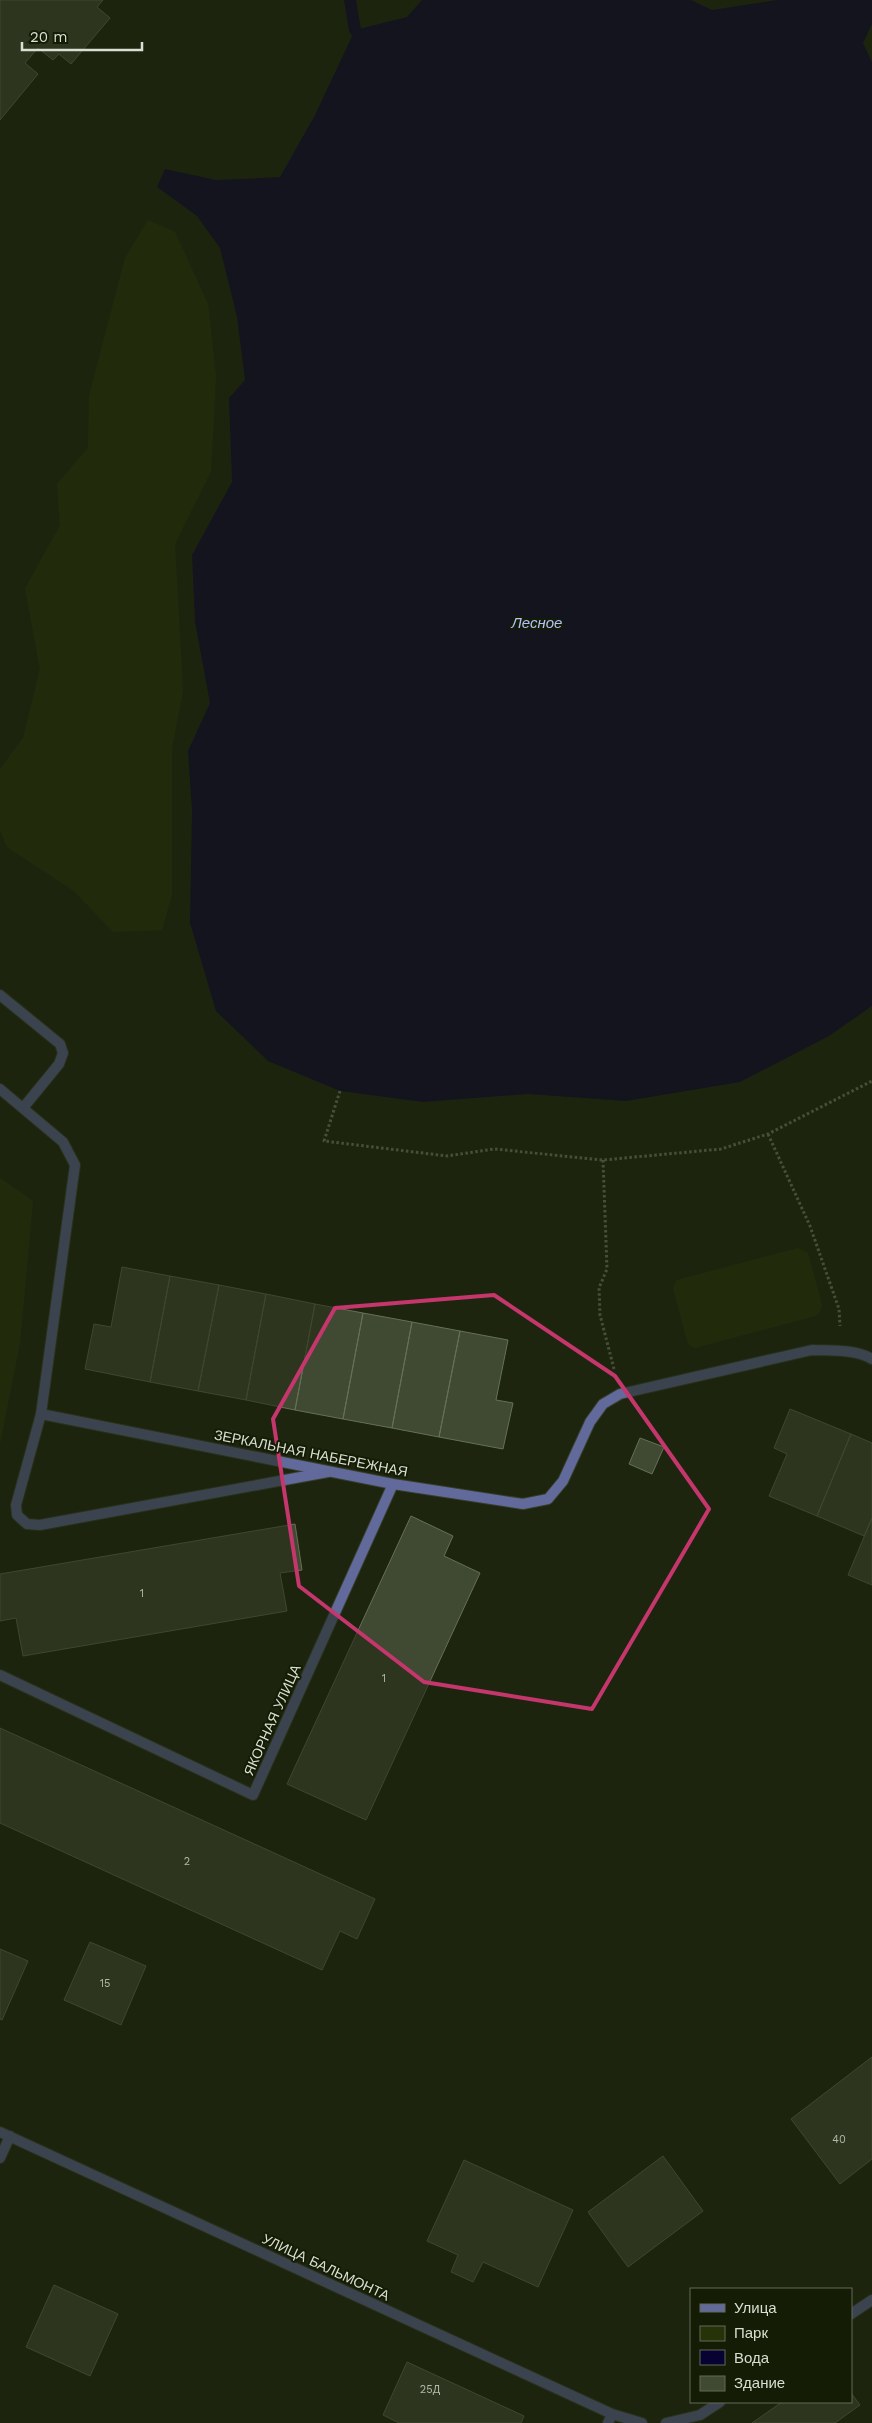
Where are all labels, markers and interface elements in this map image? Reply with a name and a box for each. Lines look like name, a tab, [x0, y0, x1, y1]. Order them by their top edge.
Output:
scale bar	[22, 20, 142, 52]
text: 20 m	[30, 28, 68, 46]
water label: Лесное	[511, 614, 562, 632]
street label: ЗЕРКАЛЬНАЯ НАБЕРЕЖНАЯ	[213, 1426, 409, 1480]
house number: 1	[140, 1587, 144, 1600]
street label: ЯКОРНАЯ УЛИЦА	[240, 1661, 304, 1778]
house number: 1	[382, 1672, 386, 1685]
house number: 2	[184, 1855, 190, 1868]
house number: 15	[100, 1977, 110, 1990]
house number: 40	[832, 2133, 846, 2146]
street label: УЛИЦА БАЛЬМОНТА	[260, 2230, 393, 2304]
legend	[690, 2288, 852, 2403]
text: Улица	[734, 2299, 777, 2317]
text: Парк	[734, 2324, 768, 2342]
text: Вода	[734, 2349, 770, 2367]
text: Здание	[734, 2374, 785, 2392]
house number: 25Д	[420, 2383, 441, 2396]

